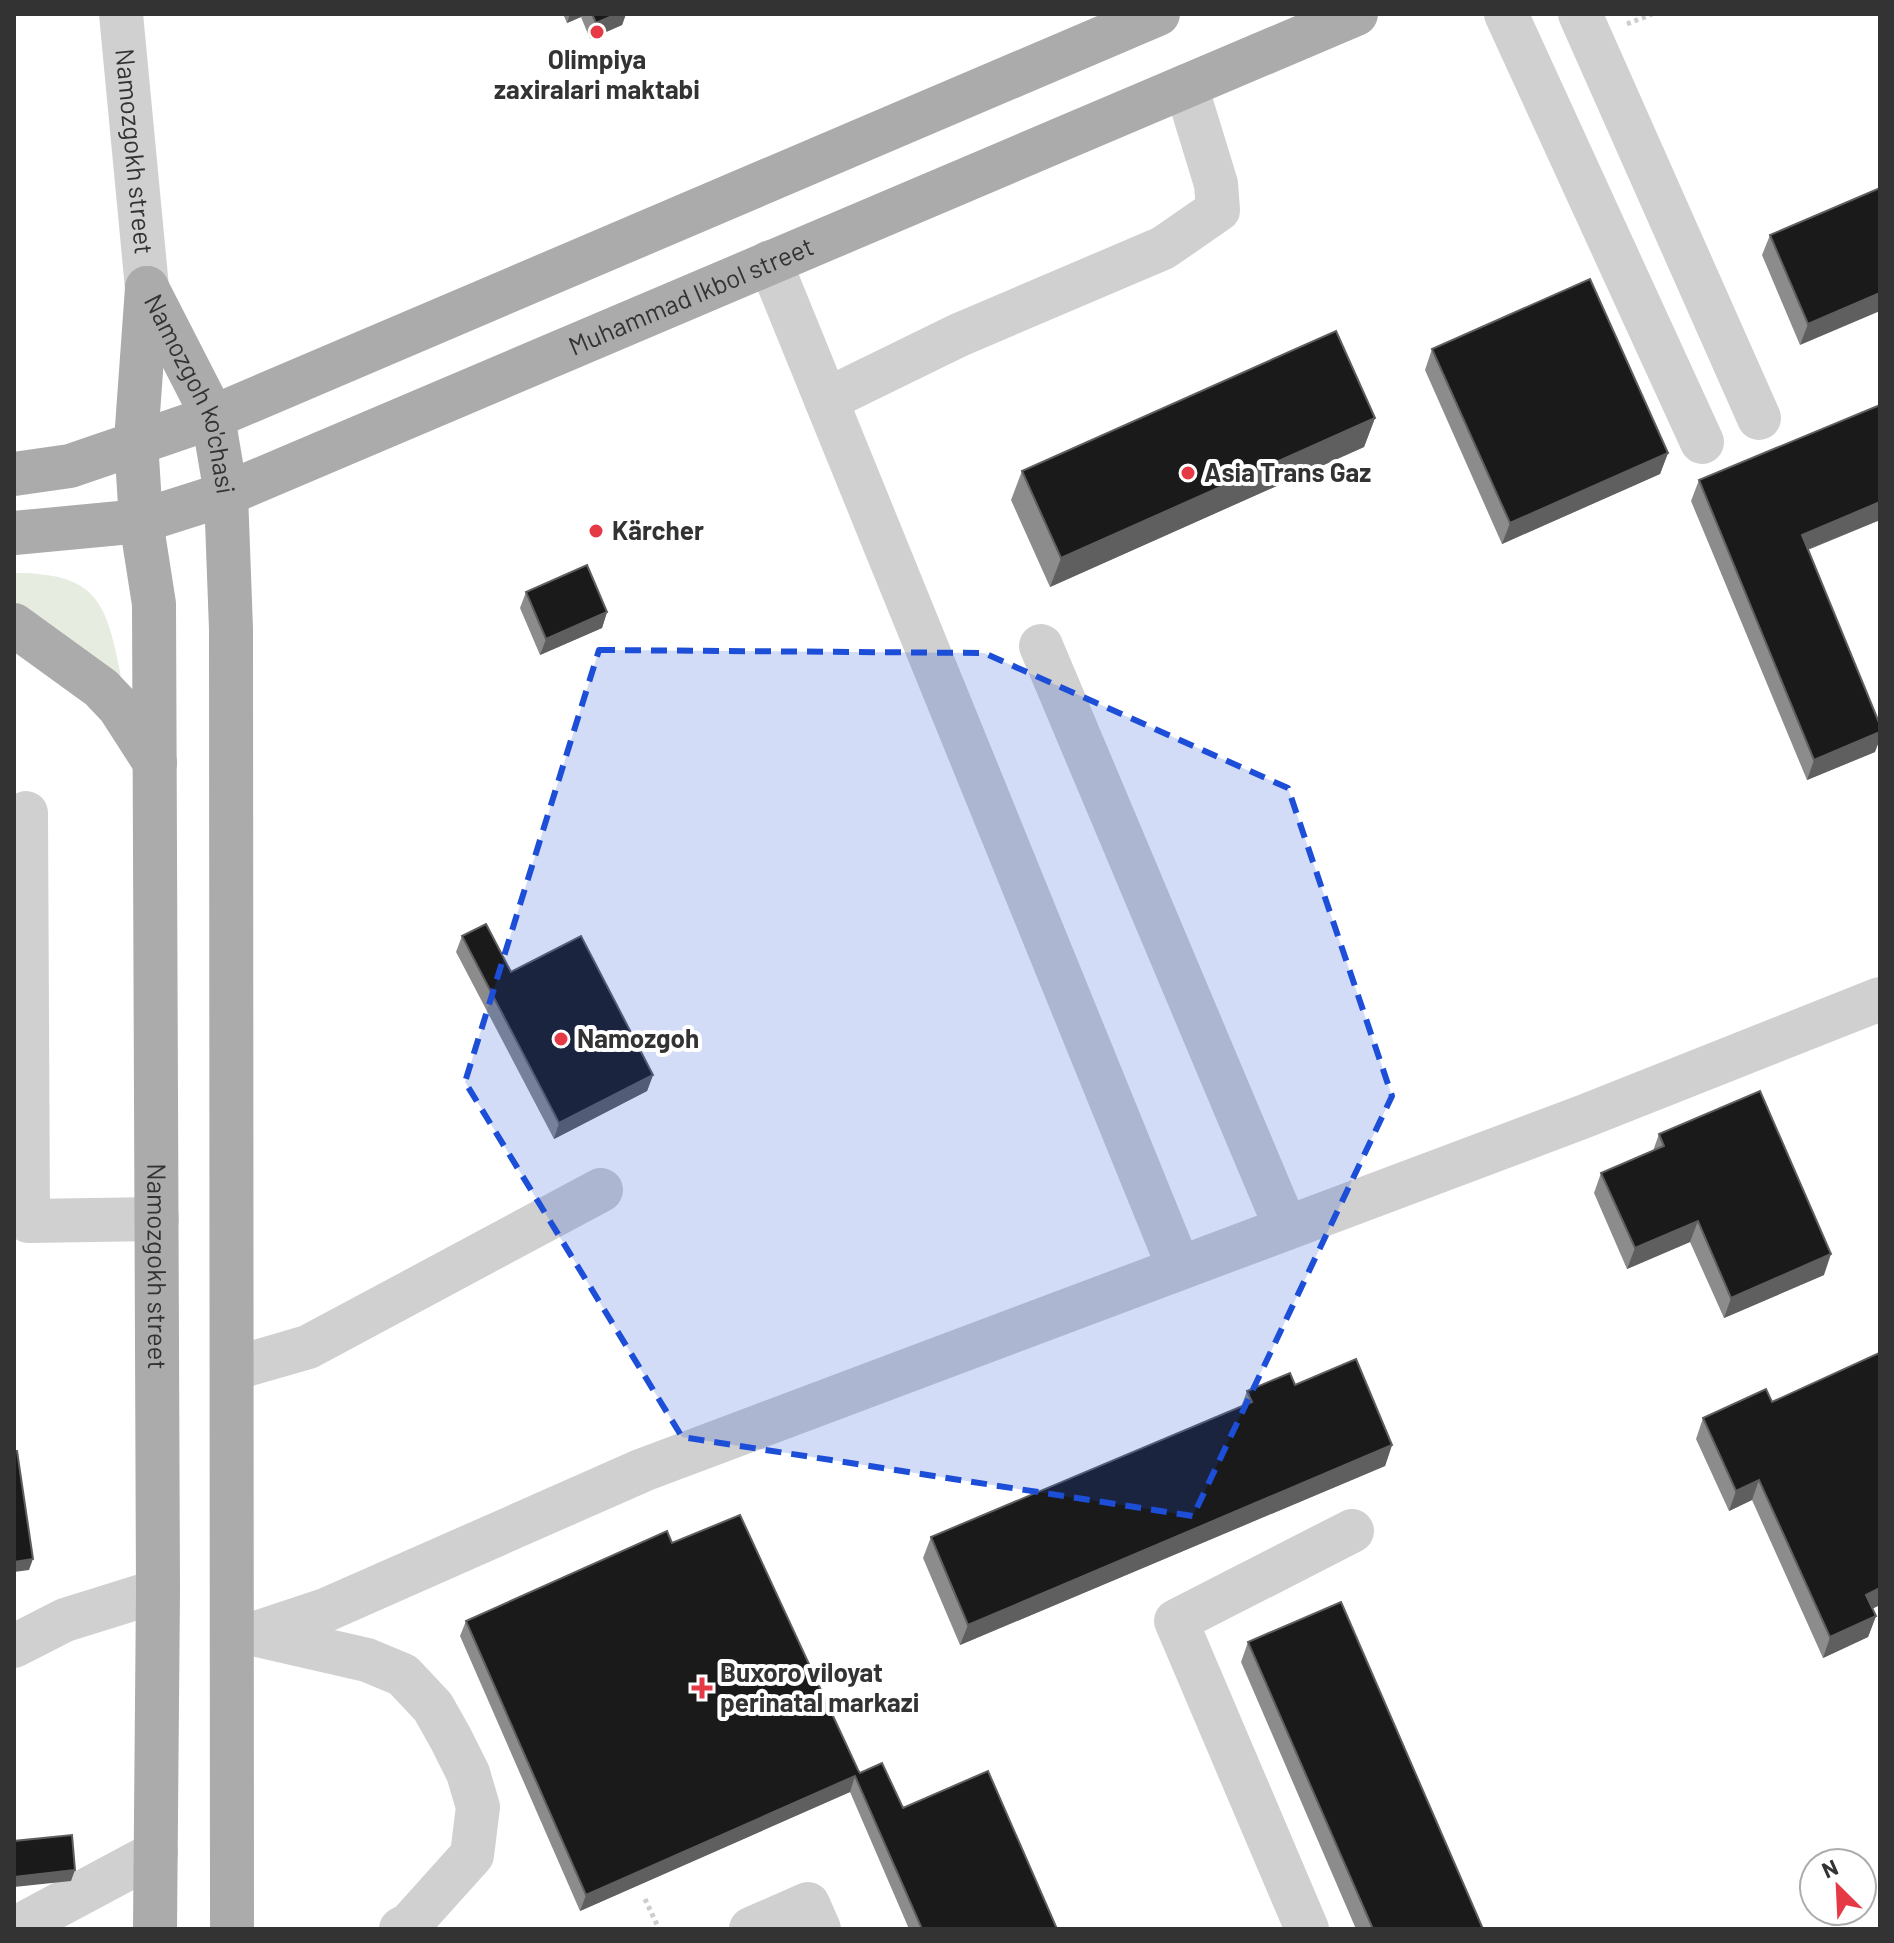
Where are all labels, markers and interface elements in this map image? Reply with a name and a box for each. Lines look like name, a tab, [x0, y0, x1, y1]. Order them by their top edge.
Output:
marker: Olimpiya zaxiralari maktabi	[588, 23, 606, 41]
place label: Olimpiya zaxiralari maktabi	[494, 43, 700, 104]
street label: Namozgokh street	[110, 47, 161, 256]
street label: Muhammad Ikbol street	[563, 229, 818, 361]
street label: Namozgoh ko'chasi	[139, 288, 243, 496]
place label: Asia Trans Gaz	[1204, 456, 1371, 487]
marker: Asia Trans Gaz	[1179, 464, 1197, 482]
place label: Kärcher	[612, 514, 704, 545]
marker: Kärcher	[587, 522, 605, 540]
place label: Namozgoh	[577, 1022, 699, 1053]
marker: Namozgoh	[552, 1030, 570, 1048]
street label: Namozgokh street	[142, 1163, 174, 1370]
place label: Buxoro viloyat perinatal markazi	[720, 1656, 919, 1717]
marker: Buxoro viloyat perinatal markazi	[691, 1677, 713, 1699]
north arrow	[1798, 1847, 1878, 1927]
text: N	[1817, 1853, 1841, 1883]

